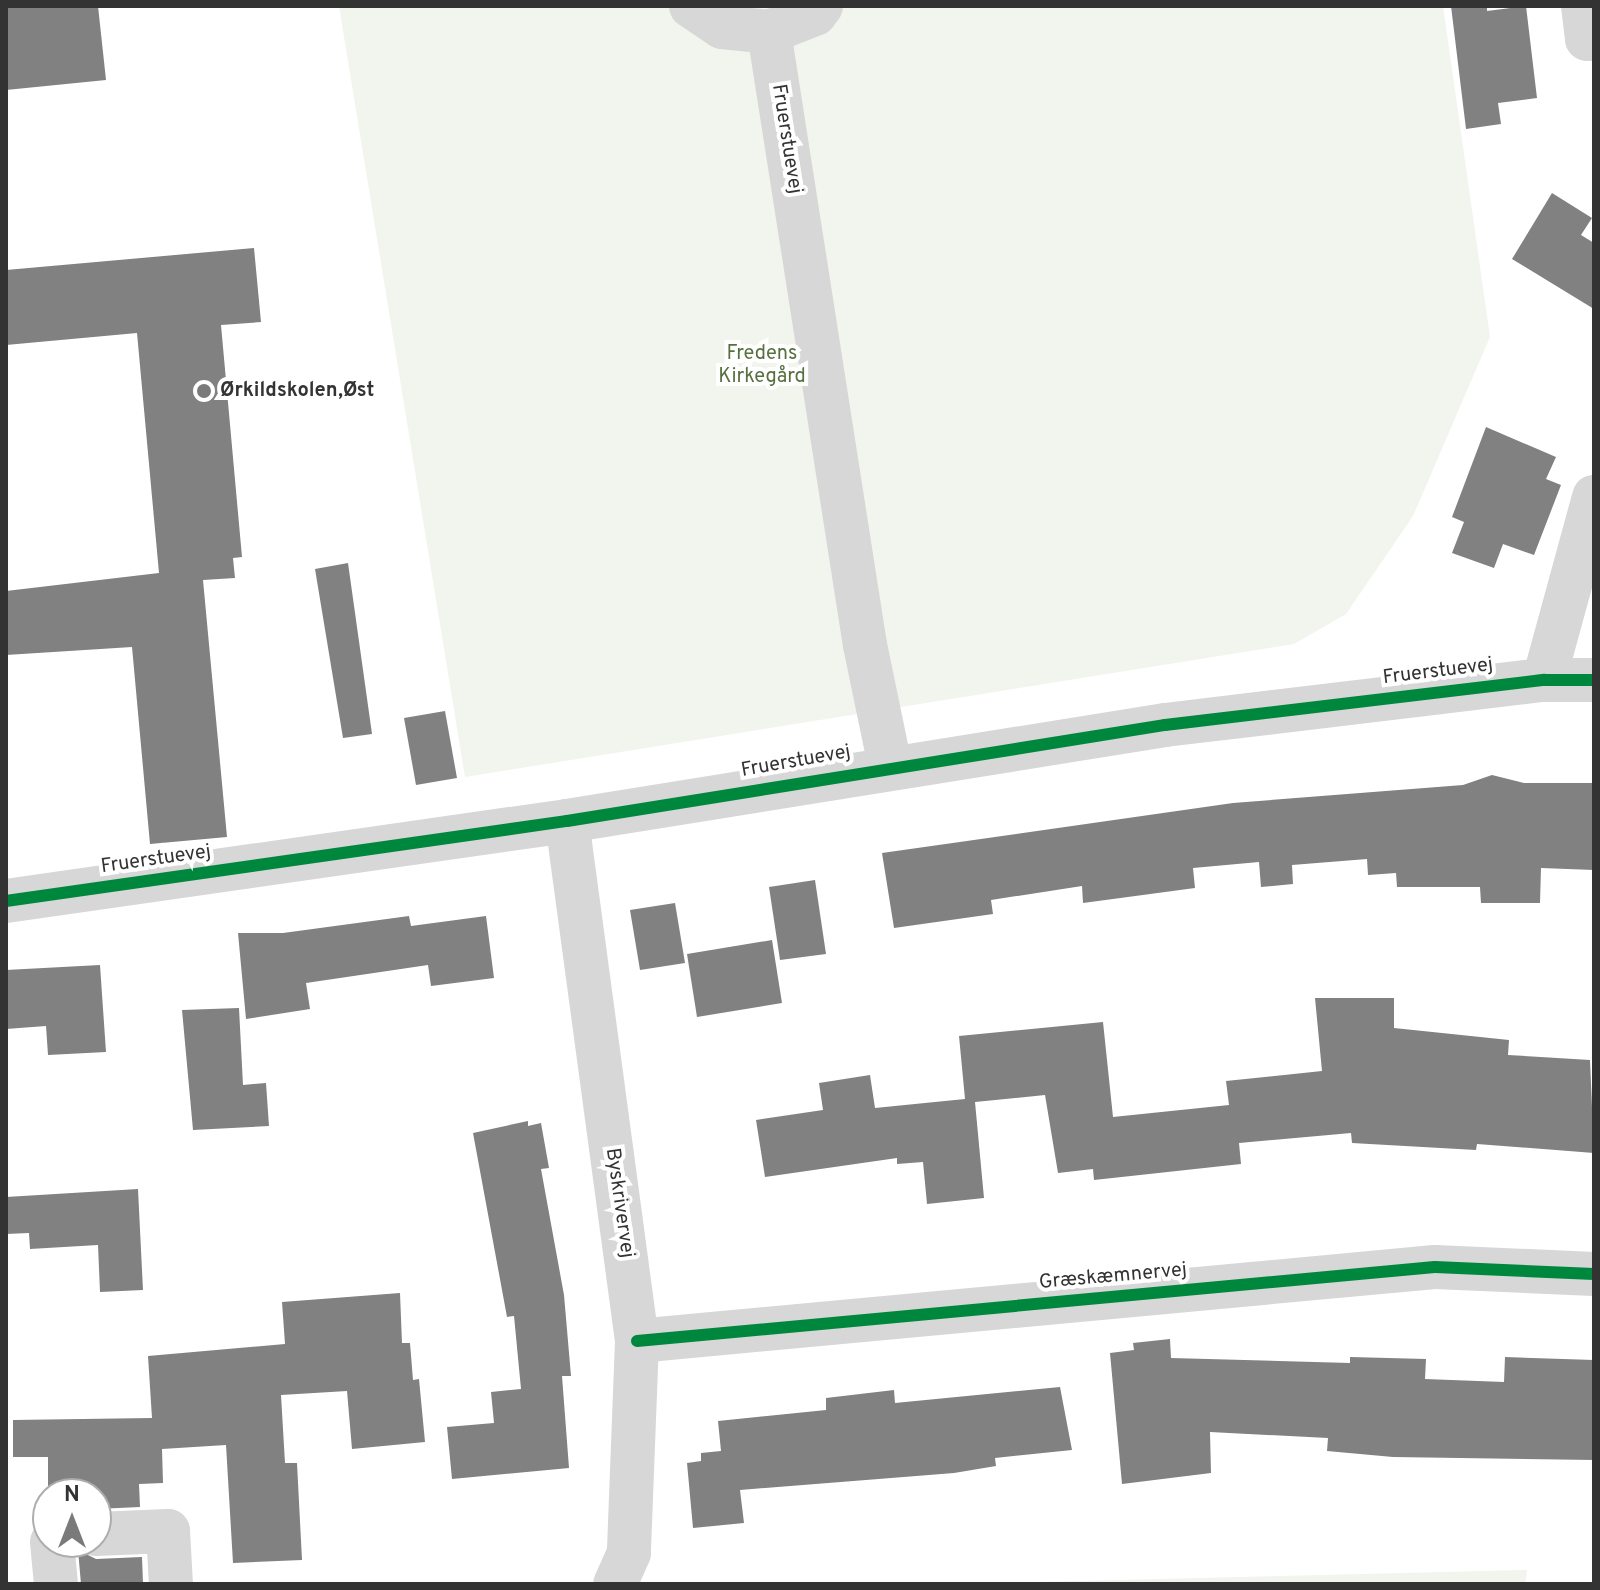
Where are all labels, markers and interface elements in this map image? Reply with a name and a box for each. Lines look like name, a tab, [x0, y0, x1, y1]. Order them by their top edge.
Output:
street label: Fruerstuevej	[765, 82, 807, 196]
park label: Fredens Kirkegård	[718, 342, 806, 389]
place label: Ørkildskolen,Øst	[220, 379, 374, 403]
marker: Ørkildskolen,Øst	[195, 382, 213, 400]
street label: Fruerstuevej	[1382, 653, 1494, 691]
street label: Fruerstuevej	[739, 741, 853, 783]
street label: Fruerstuevej	[99, 840, 213, 880]
street label: Byskrivervej	[599, 1147, 639, 1259]
street label: Græskæmnervej	[1038, 1259, 1188, 1295]
north arrow	[32, 1478, 112, 1558]
text: N	[64, 1482, 80, 1509]

